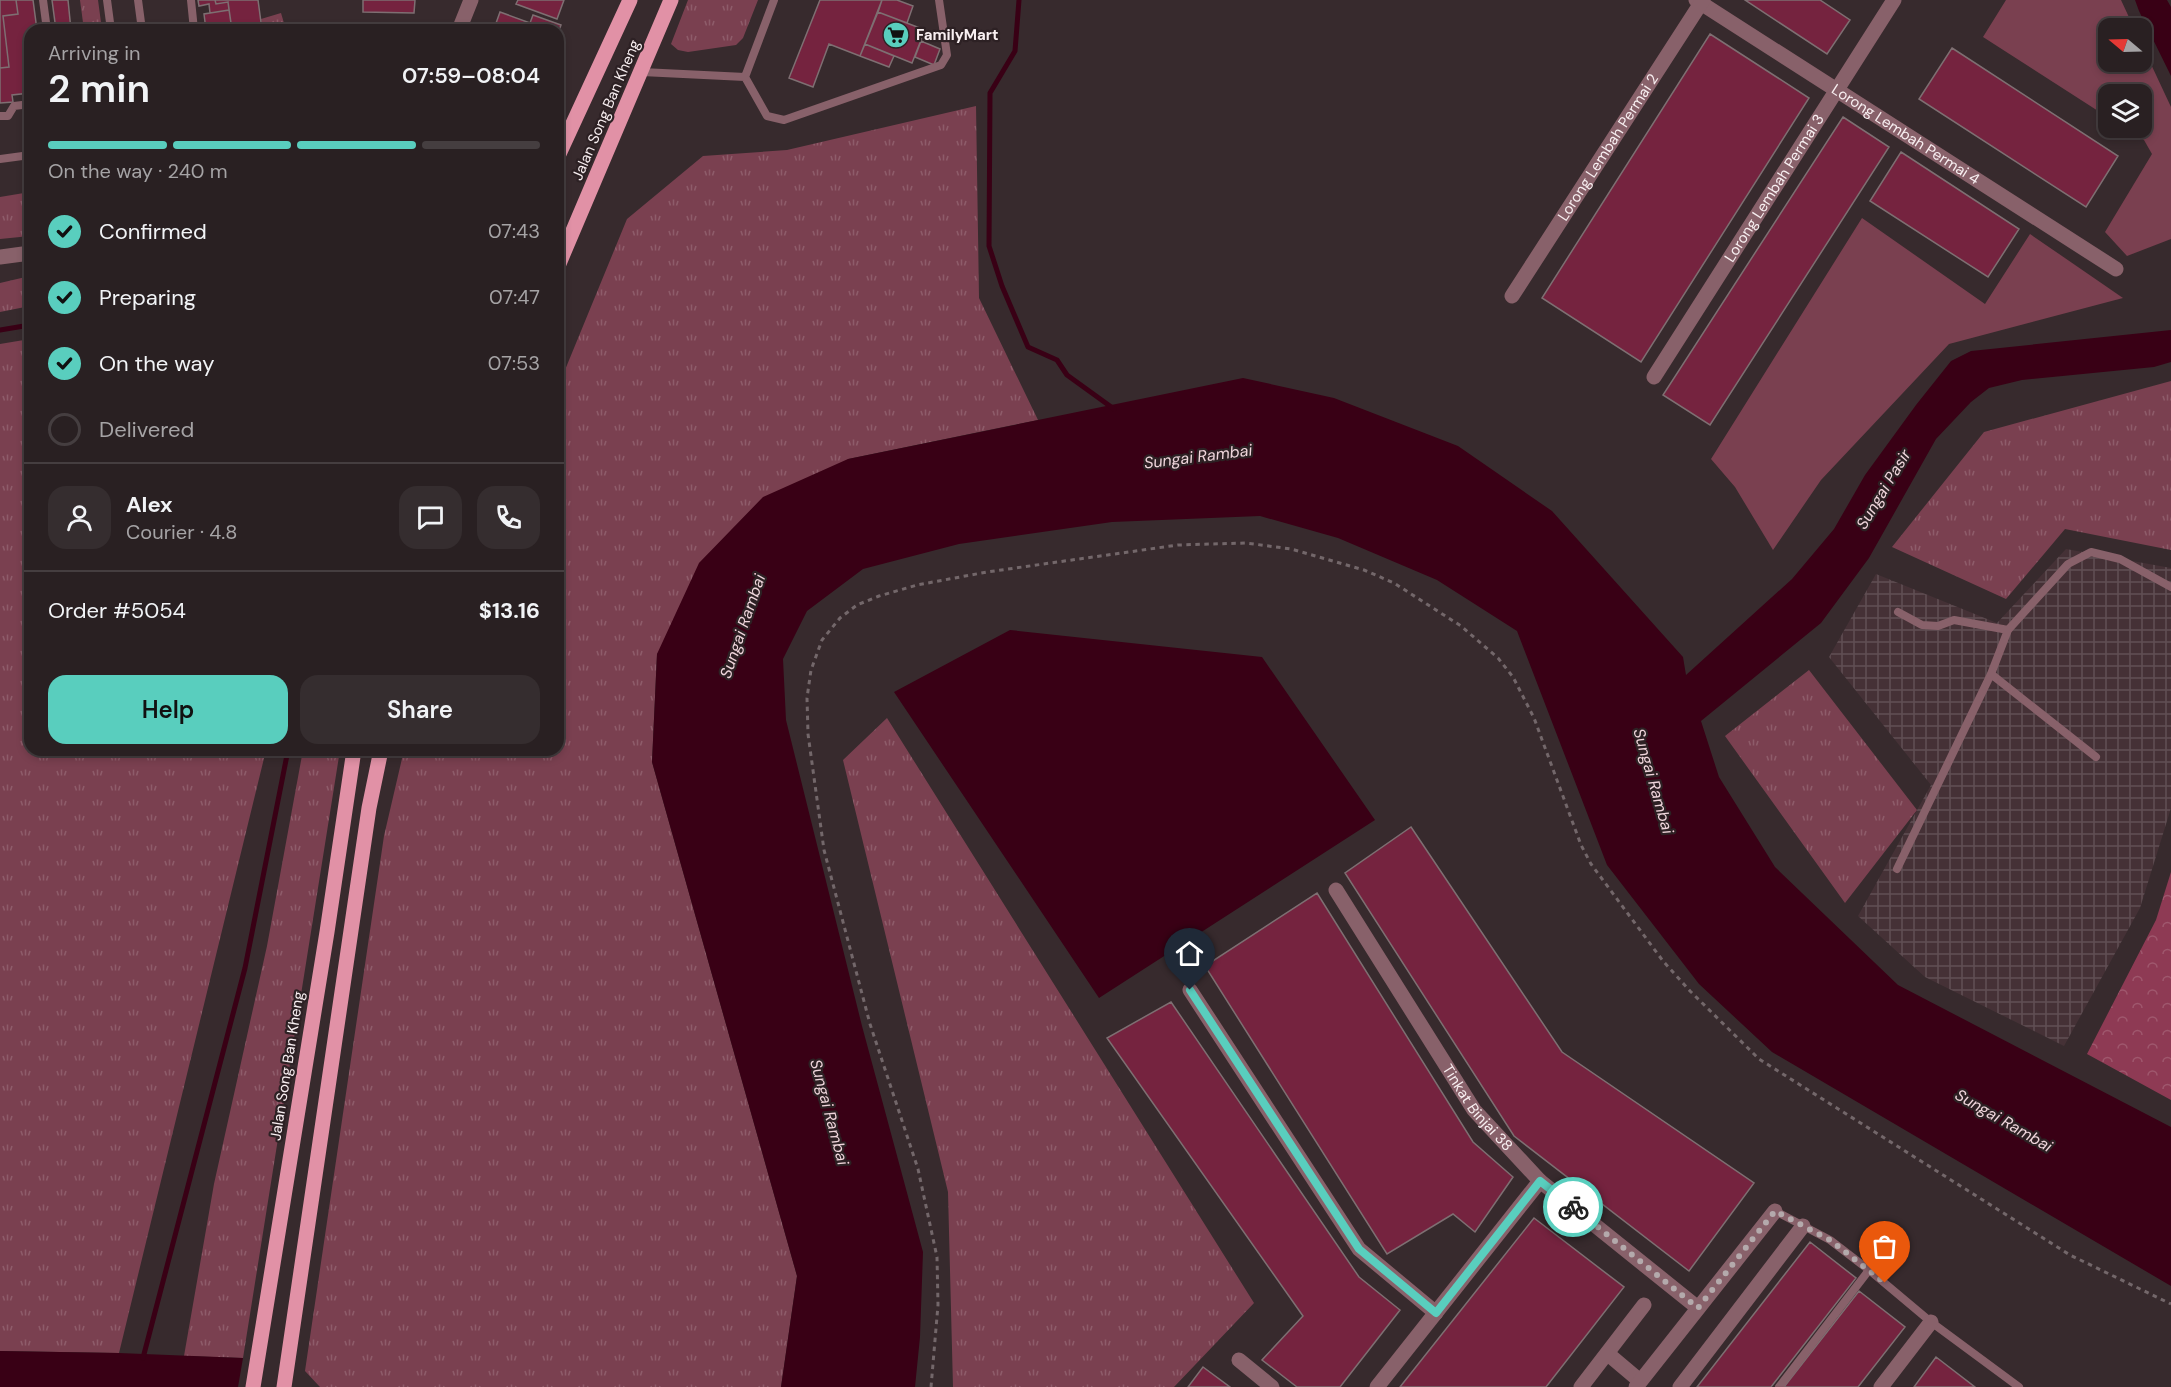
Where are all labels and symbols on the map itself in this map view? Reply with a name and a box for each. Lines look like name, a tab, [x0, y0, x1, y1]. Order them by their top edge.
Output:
north arrow	[2098, 18, 2152, 72]
supermarket icon: FamilyMart	[881, 20, 911, 50]
place label: FamilyMart	[916, 25, 998, 45]
street label: Jalan Song Ban Kheng	[567, 37, 645, 183]
street label: Lorong Lembah Permai 2	[1553, 70, 1663, 225]
street label: Lorong Lembah Permai 4	[1828, 79, 1983, 189]
street label: Lorong Lembah Permai 3	[1720, 110, 1829, 266]
water label: Sungai Rambai	[1143, 439, 1254, 474]
water label: Sungai Pasir	[1851, 444, 1916, 533]
water label: Sungai Rambai	[715, 570, 770, 681]
water label: Sungai Rambai	[1628, 726, 1679, 837]
pin	[1164, 928, 1215, 990]
street label: Jalan Song Ban Kheng	[265, 990, 309, 1142]
water label: Sungai Rambai	[805, 1057, 854, 1169]
street label: Tinkat Binjai 38	[1438, 1061, 1517, 1155]
water label: Sungai Rambai	[1951, 1084, 2057, 1157]
courier	[1543, 1177, 1603, 1237]
pin	[1859, 1221, 1910, 1283]

